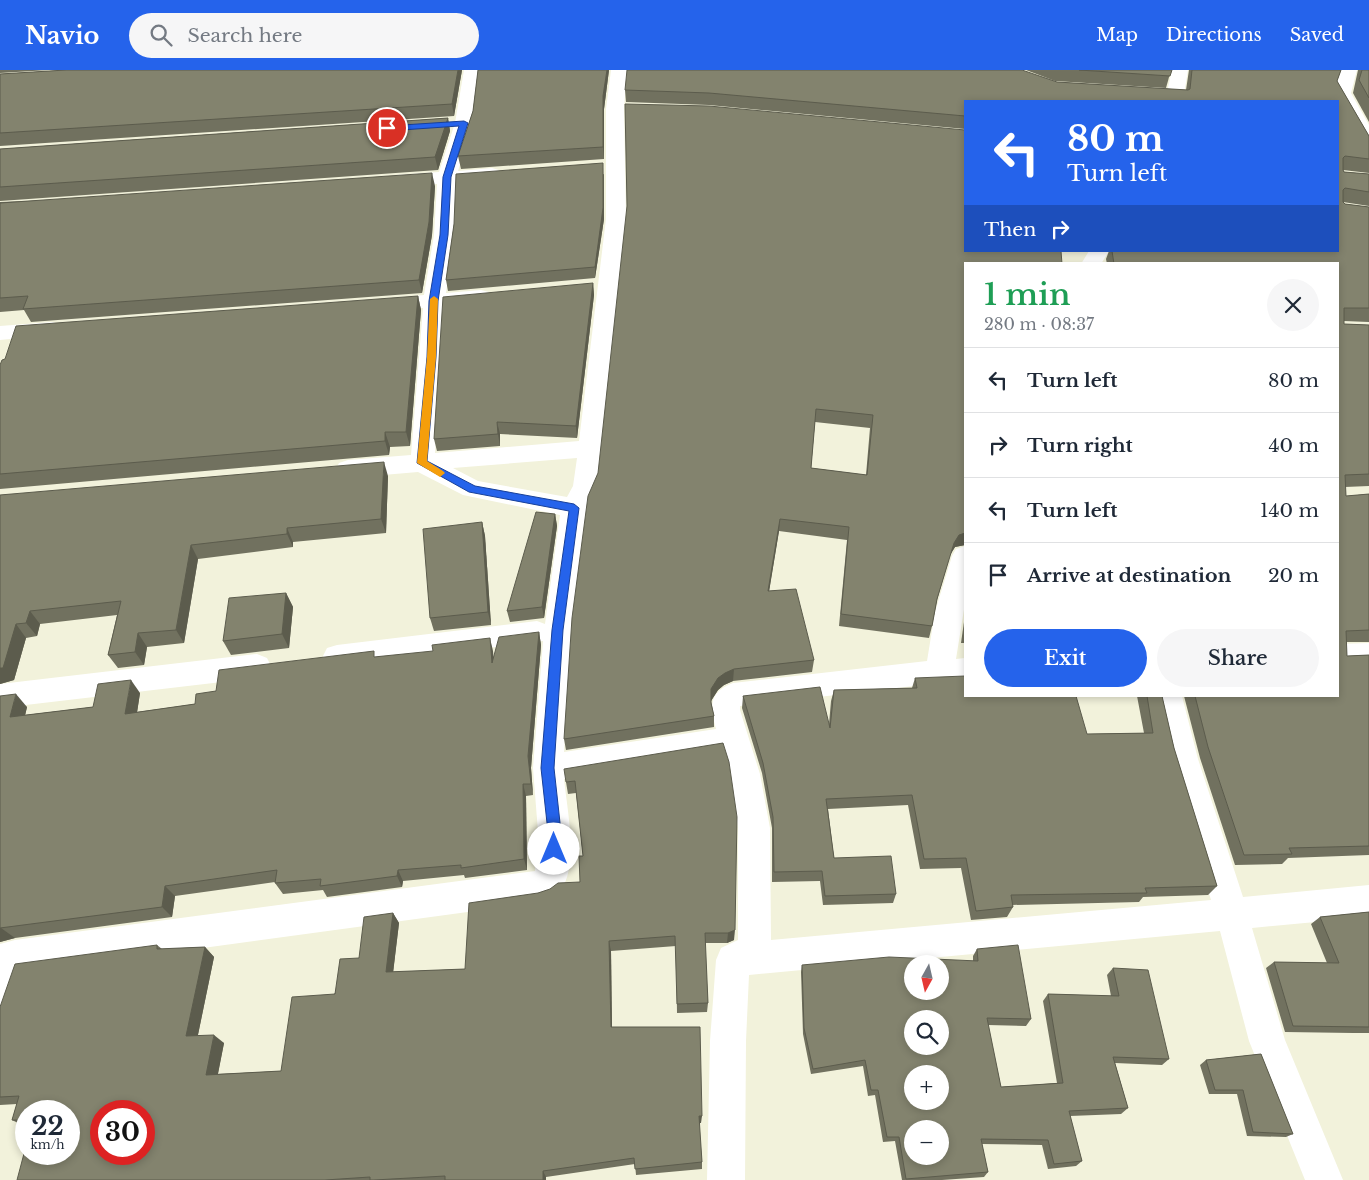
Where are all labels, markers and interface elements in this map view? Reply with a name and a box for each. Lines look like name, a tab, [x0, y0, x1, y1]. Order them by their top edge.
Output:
search box	[129, 13, 479, 58]
text: Navio	[25, 21, 99, 50]
icon: search	[147, 21, 175, 49]
text: Search here	[187, 24, 302, 47]
text: Map	[1096, 24, 1138, 46]
text: Directions	[1166, 24, 1262, 46]
text: Saved	[1290, 24, 1344, 46]
pin	[366, 107, 408, 149]
icon: arrive	[373, 114, 401, 142]
text: 80 m	[1067, 117, 1164, 160]
icon: left	[984, 120, 1049, 185]
text: Turn left	[1067, 160, 1167, 187]
icon: right	[1046, 215, 1074, 243]
text: Then	[984, 218, 1036, 241]
text: 1 min	[984, 276, 1070, 313]
button: close	[1267, 279, 1319, 331]
text: 280 m · 08:37	[984, 314, 1094, 334]
icon: left	[984, 366, 1012, 394]
text: Turn left	[1027, 369, 1118, 392]
text: 80 m	[1268, 369, 1319, 392]
icon: right	[984, 431, 1012, 459]
text: Turn right	[1027, 434, 1133, 457]
text: 40 m	[1268, 434, 1319, 457]
icon: left	[984, 496, 1012, 524]
text: Turn left	[1027, 499, 1118, 522]
text: 140 m	[1260, 499, 1319, 522]
icon: arrive	[984, 561, 1012, 589]
text: Arrive at destination	[1027, 564, 1231, 587]
text: 20 m	[1268, 564, 1319, 587]
button: Exit	[984, 629, 1147, 687]
button: Share	[1157, 629, 1319, 687]
position arrow	[527, 822, 579, 874]
north arrow	[904, 955, 949, 1000]
map controls	[904, 955, 949, 1165]
button: search	[904, 1010, 949, 1055]
button: +	[904, 1065, 949, 1110]
speed limit sign: 30	[90, 1100, 155, 1165]
text: 22	[31, 1111, 64, 1142]
button: −	[904, 1120, 949, 1165]
text: km/h	[30, 1137, 65, 1152]

